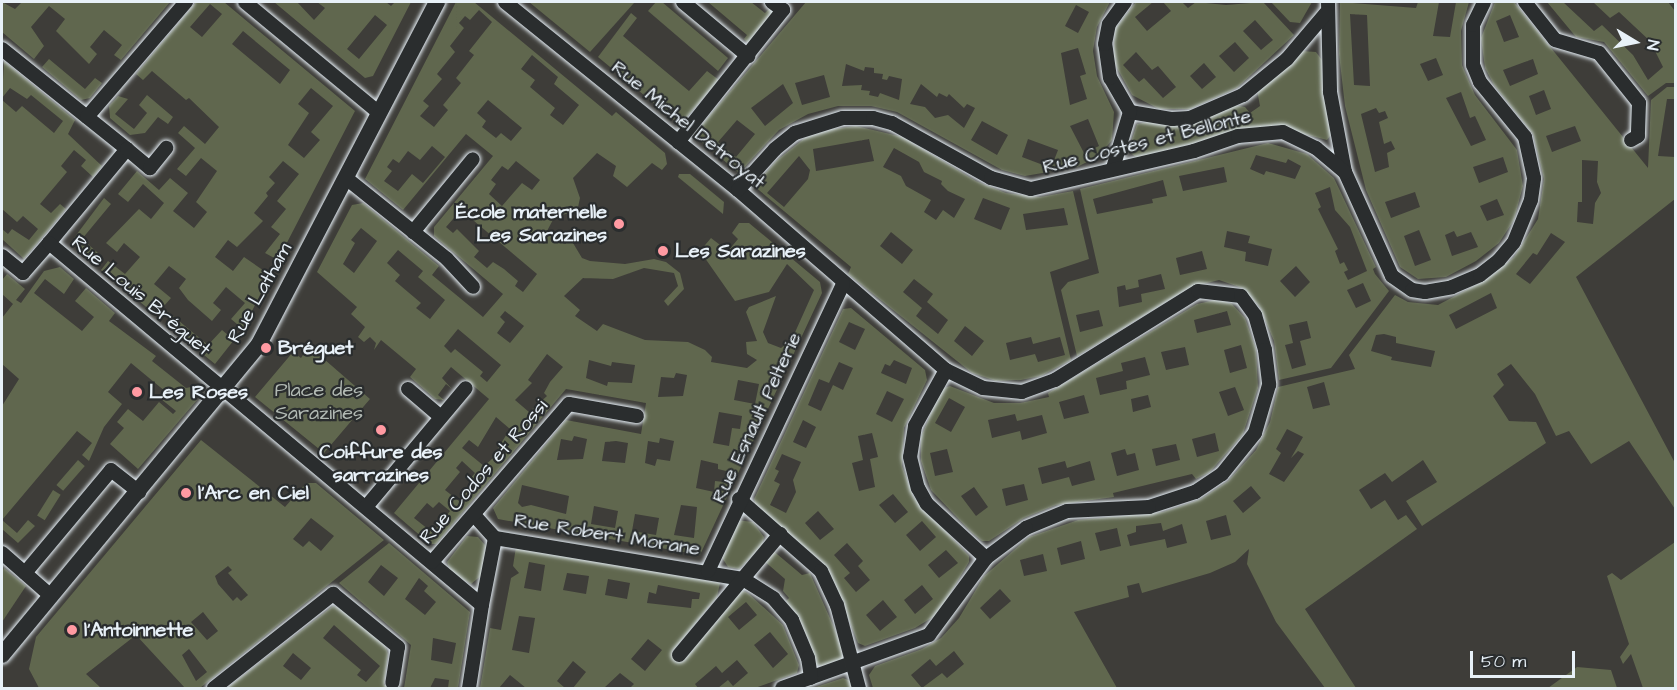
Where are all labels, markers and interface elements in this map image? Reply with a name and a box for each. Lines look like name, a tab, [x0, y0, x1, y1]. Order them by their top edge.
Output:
north arrow	[1605, 12, 1665, 72]
text: N	[1641, 38, 1664, 52]
street label: Rue Michel Detroyat	[606, 56, 770, 194]
street label: Rue Costes et Bellonte	[1040, 104, 1254, 180]
place label: École maternelle Les Sarazines	[456, 201, 607, 248]
marker: École maternelle Les Sarazines	[612, 217, 626, 231]
street label: Rue Louis Bréguet	[66, 231, 216, 361]
street label: Rue Latham	[223, 239, 297, 347]
place label: Les Sarazines	[675, 239, 806, 263]
marker: Les Sarazines	[656, 244, 670, 258]
street label: Rue Esnault Pelterie	[707, 329, 807, 507]
place label: Bréguet	[278, 336, 353, 360]
marker: Bréguet	[259, 341, 273, 355]
park label: Place des Sarazines	[275, 379, 363, 426]
place label: Les Roses	[149, 380, 248, 404]
marker: Les Roses	[130, 385, 144, 399]
street label: Rue Codos et Rossi	[415, 395, 553, 549]
marker: Coiffure des sarrazines	[374, 423, 388, 437]
place label: Coiffure des sarrazines	[319, 440, 443, 487]
place label: l'Arc en Ciel	[198, 481, 309, 505]
marker: l'Arc en Ciel	[179, 486, 193, 500]
street label: Rue Robert Morane	[512, 508, 702, 562]
place label: l'Antoinnette	[84, 618, 193, 642]
marker: l'Antoinnette	[65, 623, 79, 637]
scale bar	[1473, 639, 1578, 677]
text: 50 m	[1481, 649, 1526, 674]

